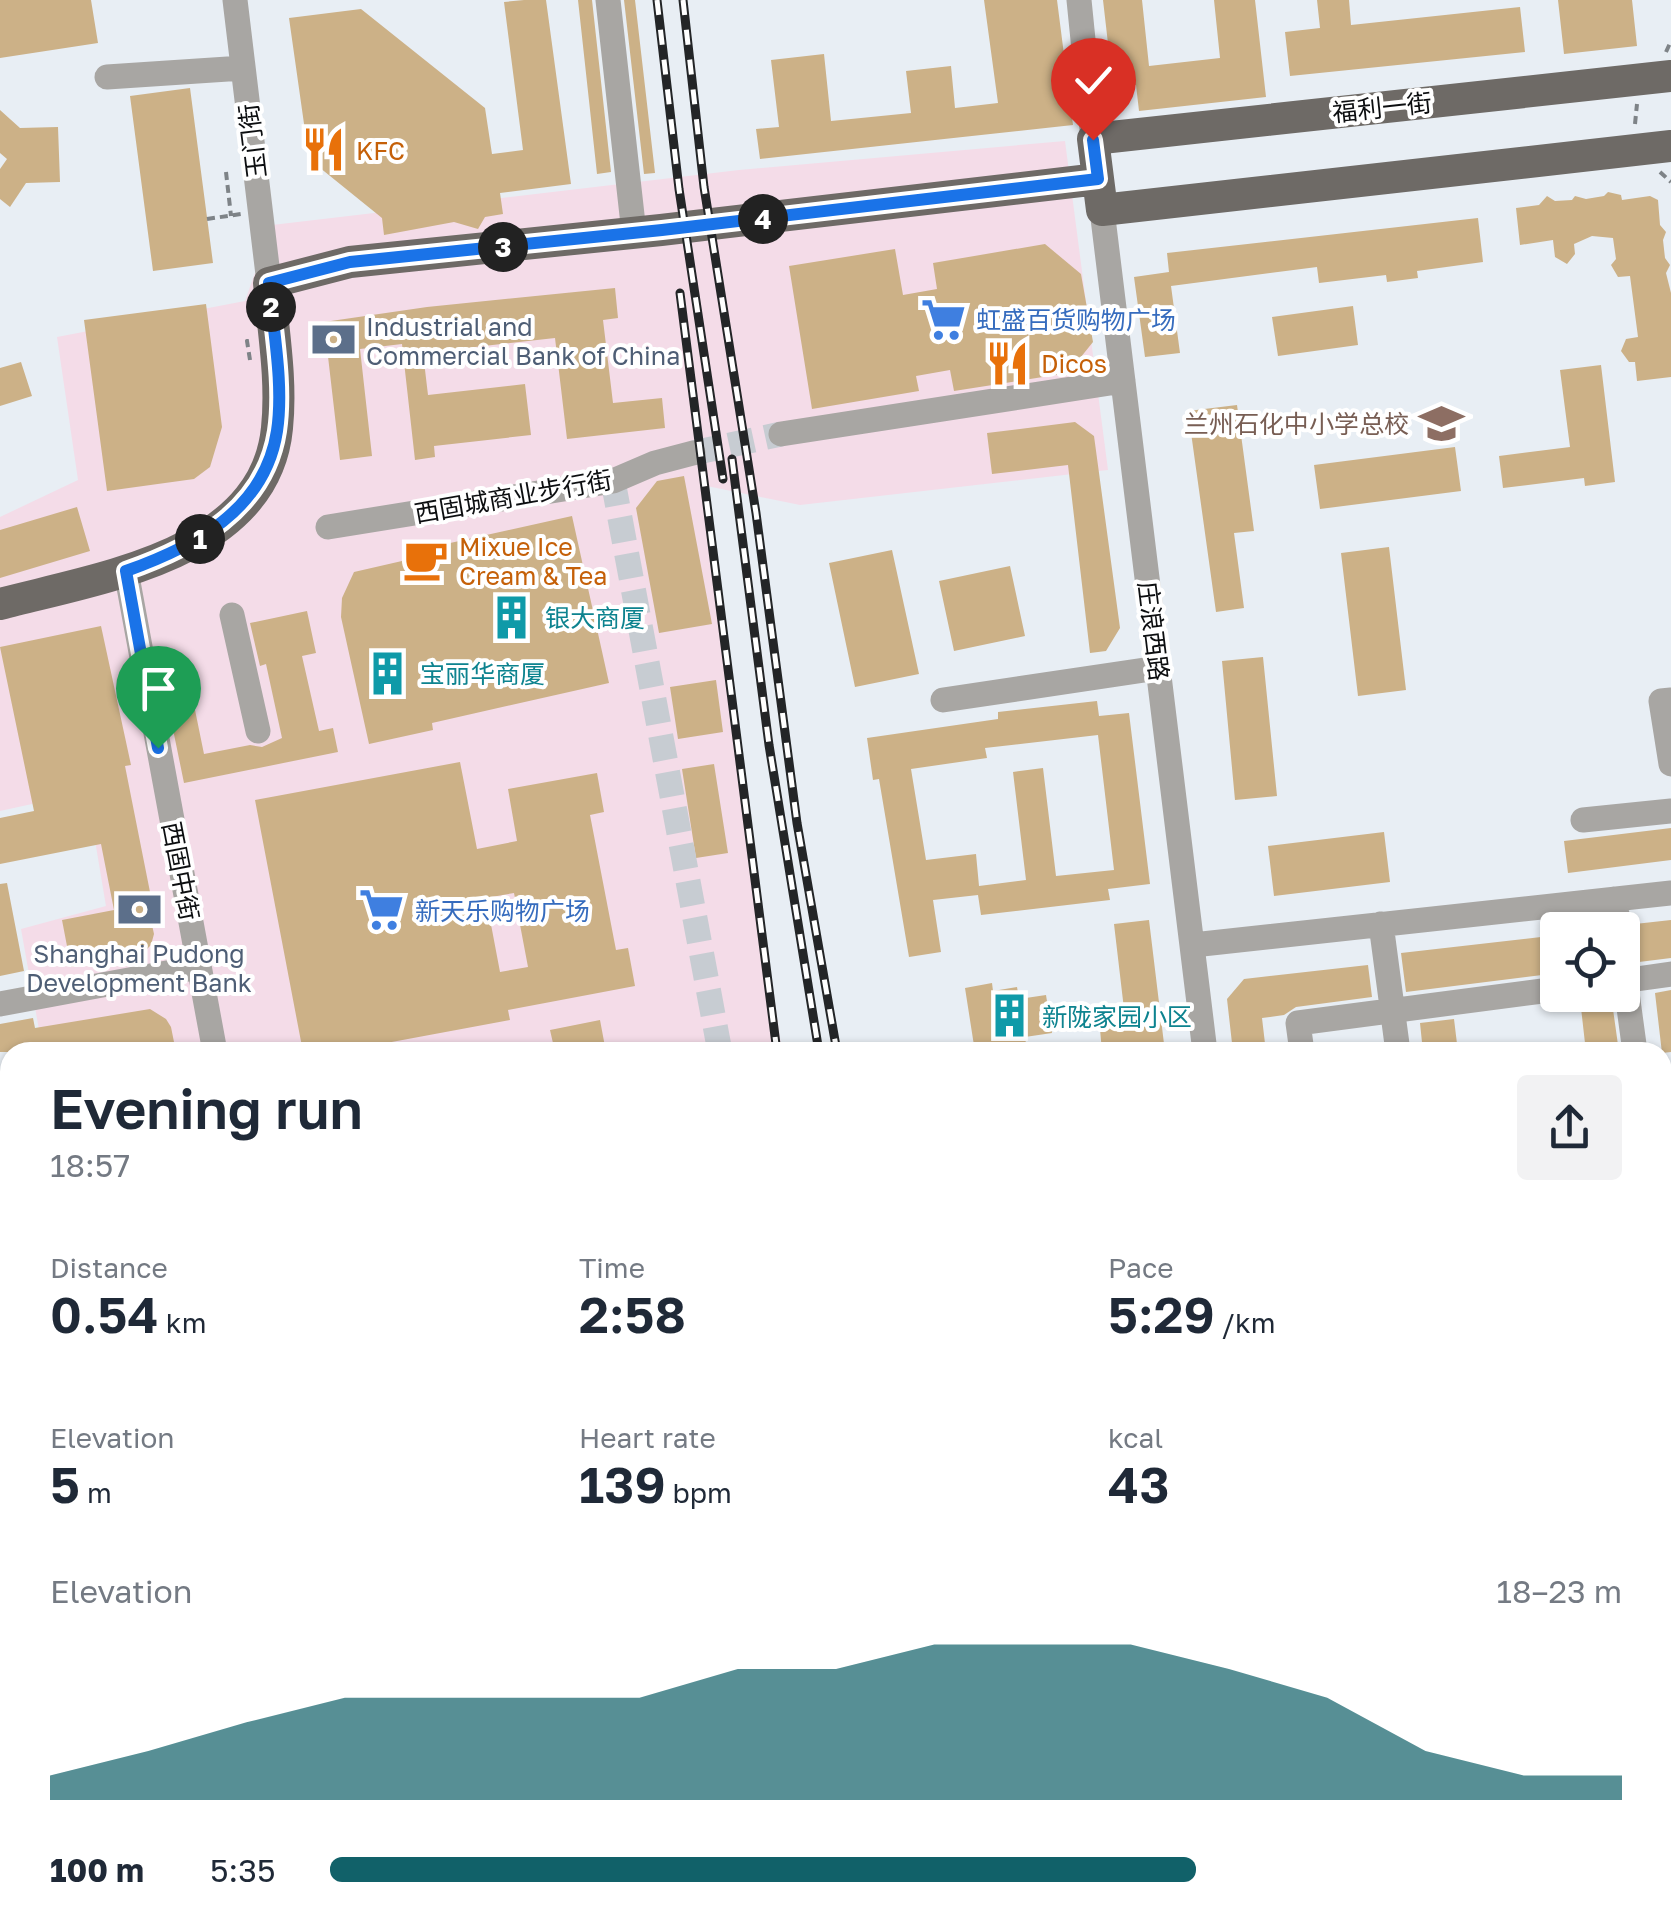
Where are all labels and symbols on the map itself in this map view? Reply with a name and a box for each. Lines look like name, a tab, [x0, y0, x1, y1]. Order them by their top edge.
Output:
pin	[1051, 38, 1136, 141]
street label: 福利一街	[1331, 86, 1433, 128]
street label: 玉门街	[232, 102, 272, 180]
restaurant icon: KFC	[299, 126, 347, 174]
place label: KFC	[356, 135, 405, 166]
pin: 4	[738, 194, 788, 244]
pin: 3	[478, 222, 528, 272]
pin: 2	[246, 282, 296, 332]
supermarket icon: 虹盛百货购物广场	[919, 295, 967, 343]
place label: 虹盛百货购物广场	[976, 304, 1176, 335]
place label: Industrial and Commercial Bank of China	[366, 311, 680, 371]
bank icon: Industrial and Commercial Bank of China	[309, 316, 357, 364]
restaurant icon: Dicos	[984, 339, 1032, 387]
place label: Dicos	[1041, 348, 1107, 379]
school or university icon: 兰州石化中小学总校	[1418, 399, 1466, 447]
place label: 兰州石化中小学总校	[1184, 408, 1409, 439]
street label: 西固城商业步行街	[412, 463, 614, 529]
pin: 1	[175, 514, 225, 564]
place label: Mixue Ice Cream & Tea	[459, 531, 607, 591]
cafe icon: Mixue Ice Cream & Tea	[402, 536, 450, 584]
street label: 庄浪西路	[1133, 579, 1175, 683]
building icon: 银大商厦	[488, 593, 536, 641]
place label: 银大商厦	[545, 602, 645, 633]
pin	[116, 646, 201, 749]
building icon: 宝丽华商厦	[363, 649, 411, 697]
place label: 宝丽华商厦	[420, 658, 545, 689]
street label: 西固中街	[156, 819, 206, 923]
bank icon: Shanghai Pudong Development Bank	[115, 885, 163, 933]
supermarket icon: 新天乐购物广场	[358, 886, 406, 934]
place label: 新天乐购物广场	[415, 895, 590, 926]
place label: Shanghai Pudong Development Bank	[26, 938, 252, 998]
building icon: 新陇家园小区	[985, 992, 1033, 1040]
place label: 新陇家园小区	[1042, 1001, 1192, 1032]

